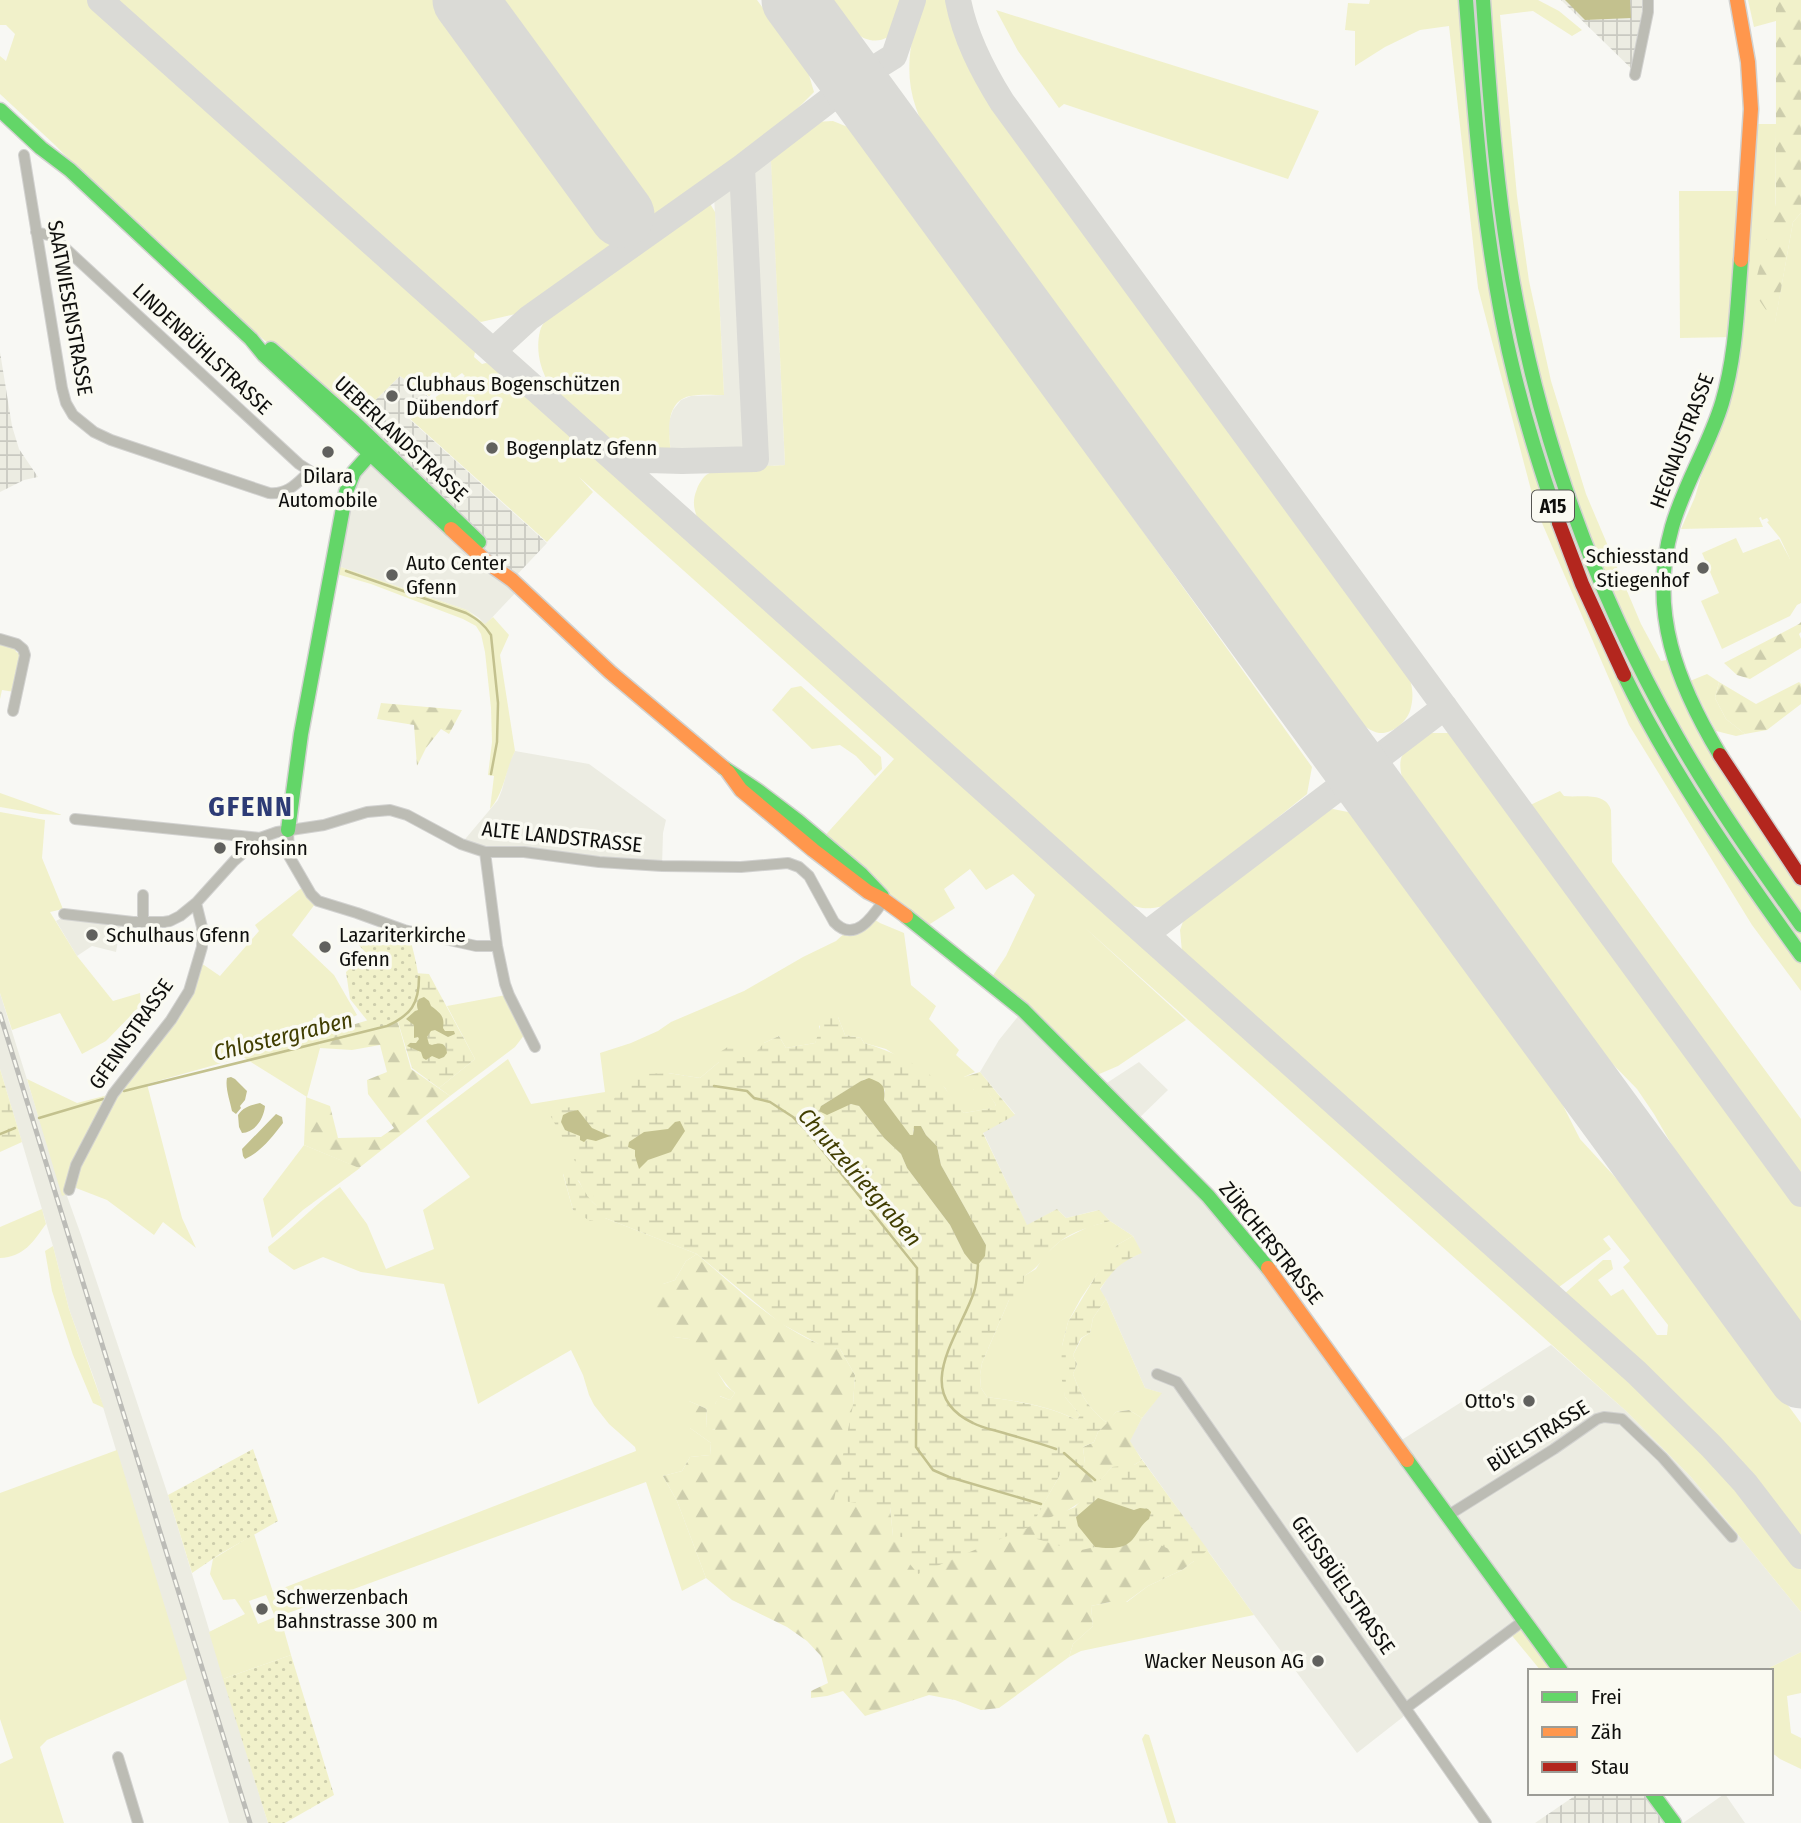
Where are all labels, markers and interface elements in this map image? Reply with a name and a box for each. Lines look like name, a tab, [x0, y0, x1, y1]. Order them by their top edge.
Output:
street label: SAATWIESENSTRASSE	[42, 218, 98, 398]
street label: LINDENBÜHLSTRASSE	[127, 278, 277, 420]
street label: HEGNAUSTRASSE	[1644, 370, 1720, 512]
street label: UEBERLANDSTRASSE	[329, 371, 473, 508]
place label: Clubhaus Bogenschützen Dübendorf	[406, 371, 620, 421]
marker: Clubhaus Bogenschützen Dübendorf	[384, 388, 400, 404]
place label: Bogenplatz Gfenn	[506, 435, 657, 461]
marker: Bogenplatz Gfenn	[484, 440, 500, 456]
marker: Dilara Automobile	[320, 444, 336, 460]
place label: Dilara Automobile	[278, 463, 378, 513]
road number: A15	[1532, 491, 1574, 522]
place label: Schiesstand Stiegenhof	[1586, 543, 1691, 593]
place label: Auto Center Gfenn	[406, 550, 507, 600]
marker: Schiesstand Stiegenhof	[1695, 560, 1711, 576]
marker: Auto Center Gfenn	[384, 567, 400, 583]
district label: GFENN	[208, 790, 294, 823]
street label: ALTE LANDSTRASSE	[481, 816, 644, 858]
place label: Frohsinn	[234, 835, 308, 861]
marker: Frohsinn	[212, 840, 228, 856]
place label: Schulhaus Gfenn	[106, 922, 250, 948]
place label: Lazariterkirche Gfenn	[339, 922, 466, 972]
marker: Schulhaus Gfenn	[84, 927, 100, 943]
marker: Lazariterkirche Gfenn	[317, 939, 333, 955]
street label: GFENNSTRASSE	[83, 974, 179, 1094]
water label: Chlostergraben	[210, 1005, 356, 1067]
water label: Chrutzelrietgraben	[792, 1102, 928, 1252]
street label: ZÜRCHERSTRASSE	[1214, 1176, 1329, 1310]
place label: Otto's	[1465, 1388, 1515, 1414]
marker: Otto's	[1521, 1393, 1537, 1409]
street label: BÜELSTRASSE	[1482, 1394, 1594, 1478]
street label: GEISSBÜELSTRASSE	[1286, 1511, 1401, 1659]
place label: Schwerzenbach Bahnstrasse 300 m	[276, 1584, 438, 1634]
marker: Schwerzenbach Bahnstrasse 300 m	[254, 1601, 270, 1617]
place label: Wacker Neuson AG	[1144, 1648, 1304, 1674]
marker: Wacker Neuson AG	[1310, 1653, 1326, 1669]
legend	[1528, 1669, 1773, 1795]
text: Frei	[1591, 1684, 1622, 1710]
text: Zäh	[1591, 1719, 1622, 1745]
text: Stau	[1591, 1754, 1629, 1780]

